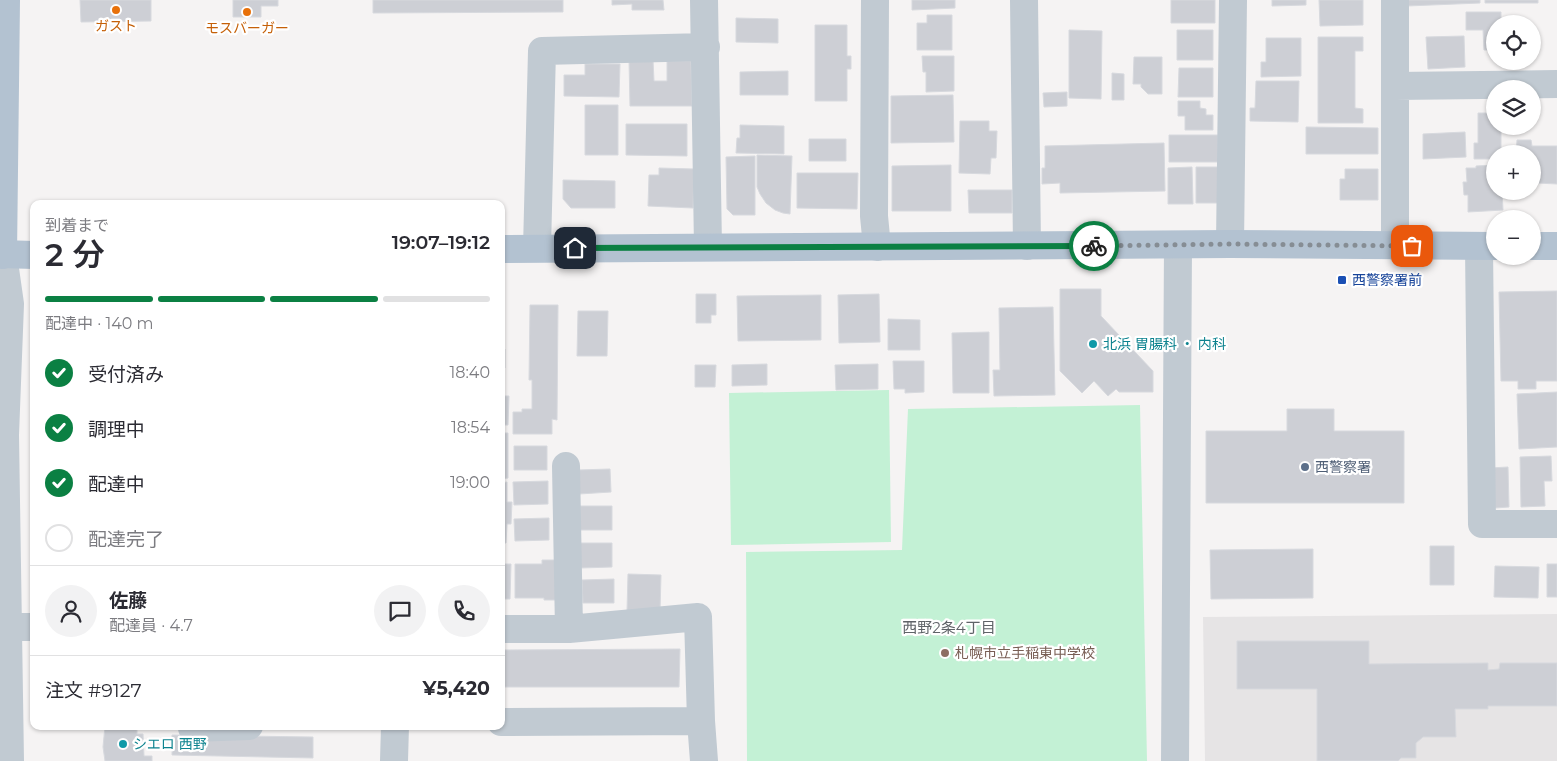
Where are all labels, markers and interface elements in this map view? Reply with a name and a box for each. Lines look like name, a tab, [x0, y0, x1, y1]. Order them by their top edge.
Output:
marker: ガスト	[110, 4, 122, 16]
marker: モスバーガー	[241, 6, 253, 18]
map controls	[1486, 15, 1541, 265]
button: locate	[1486, 15, 1541, 70]
place label: ガスト	[95, 17, 137, 35]
place label: モスバーガー	[205, 19, 289, 37]
button: layers	[1486, 80, 1541, 135]
button: +	[1486, 145, 1541, 200]
button: −	[1486, 210, 1541, 265]
text: 到着まで	[45, 216, 109, 235]
courier	[1069, 221, 1119, 271]
pin	[1391, 225, 1433, 267]
pin	[554, 227, 596, 269]
text: 19:07–19:12	[392, 231, 490, 254]
icon: bike	[1080, 232, 1108, 260]
icon: bag	[1398, 232, 1426, 260]
icon: home	[561, 234, 589, 262]
text: 2 分	[45, 235, 104, 274]
place label: 西警察署前	[1352, 271, 1422, 289]
marker: 西警察署前	[1336, 274, 1348, 286]
text: 配達中 · 140 m	[45, 314, 154, 333]
place label: 北浜 胃腸科 ・ 内科	[1103, 335, 1226, 353]
marker: 北浜 胃腸科 ・ 内科	[1087, 338, 1099, 350]
icon: check	[45, 359, 73, 387]
text: 受付済み	[88, 363, 164, 386]
text: 18:40	[449, 363, 490, 382]
icon: check	[45, 414, 73, 442]
text: 調理中	[88, 418, 145, 441]
text: 18:54	[451, 418, 490, 437]
place label: 西警察署	[1315, 458, 1371, 476]
marker: 西警察署	[1299, 461, 1311, 473]
icon: check	[45, 469, 73, 497]
text: 配達中	[88, 473, 145, 496]
text: 19:00	[450, 473, 490, 492]
text: 配達完了	[88, 528, 164, 551]
button: person	[45, 585, 97, 637]
button: chat	[374, 585, 426, 637]
button: phone	[438, 585, 490, 637]
text: 佐藤	[109, 589, 147, 612]
text: 配達員 · 4.7	[109, 616, 193, 635]
district label: 西野2条4丁目	[902, 618, 996, 637]
place label: 札幌市立手稲東中学校	[955, 644, 1095, 662]
marker: 札幌市立手稲東中学校	[939, 647, 951, 659]
text: ¥5,420	[423, 677, 490, 700]
text: 注文 #9127	[45, 679, 142, 702]
place label: シエロ 西野	[133, 735, 207, 753]
marker: シエロ 西野	[117, 738, 129, 750]

